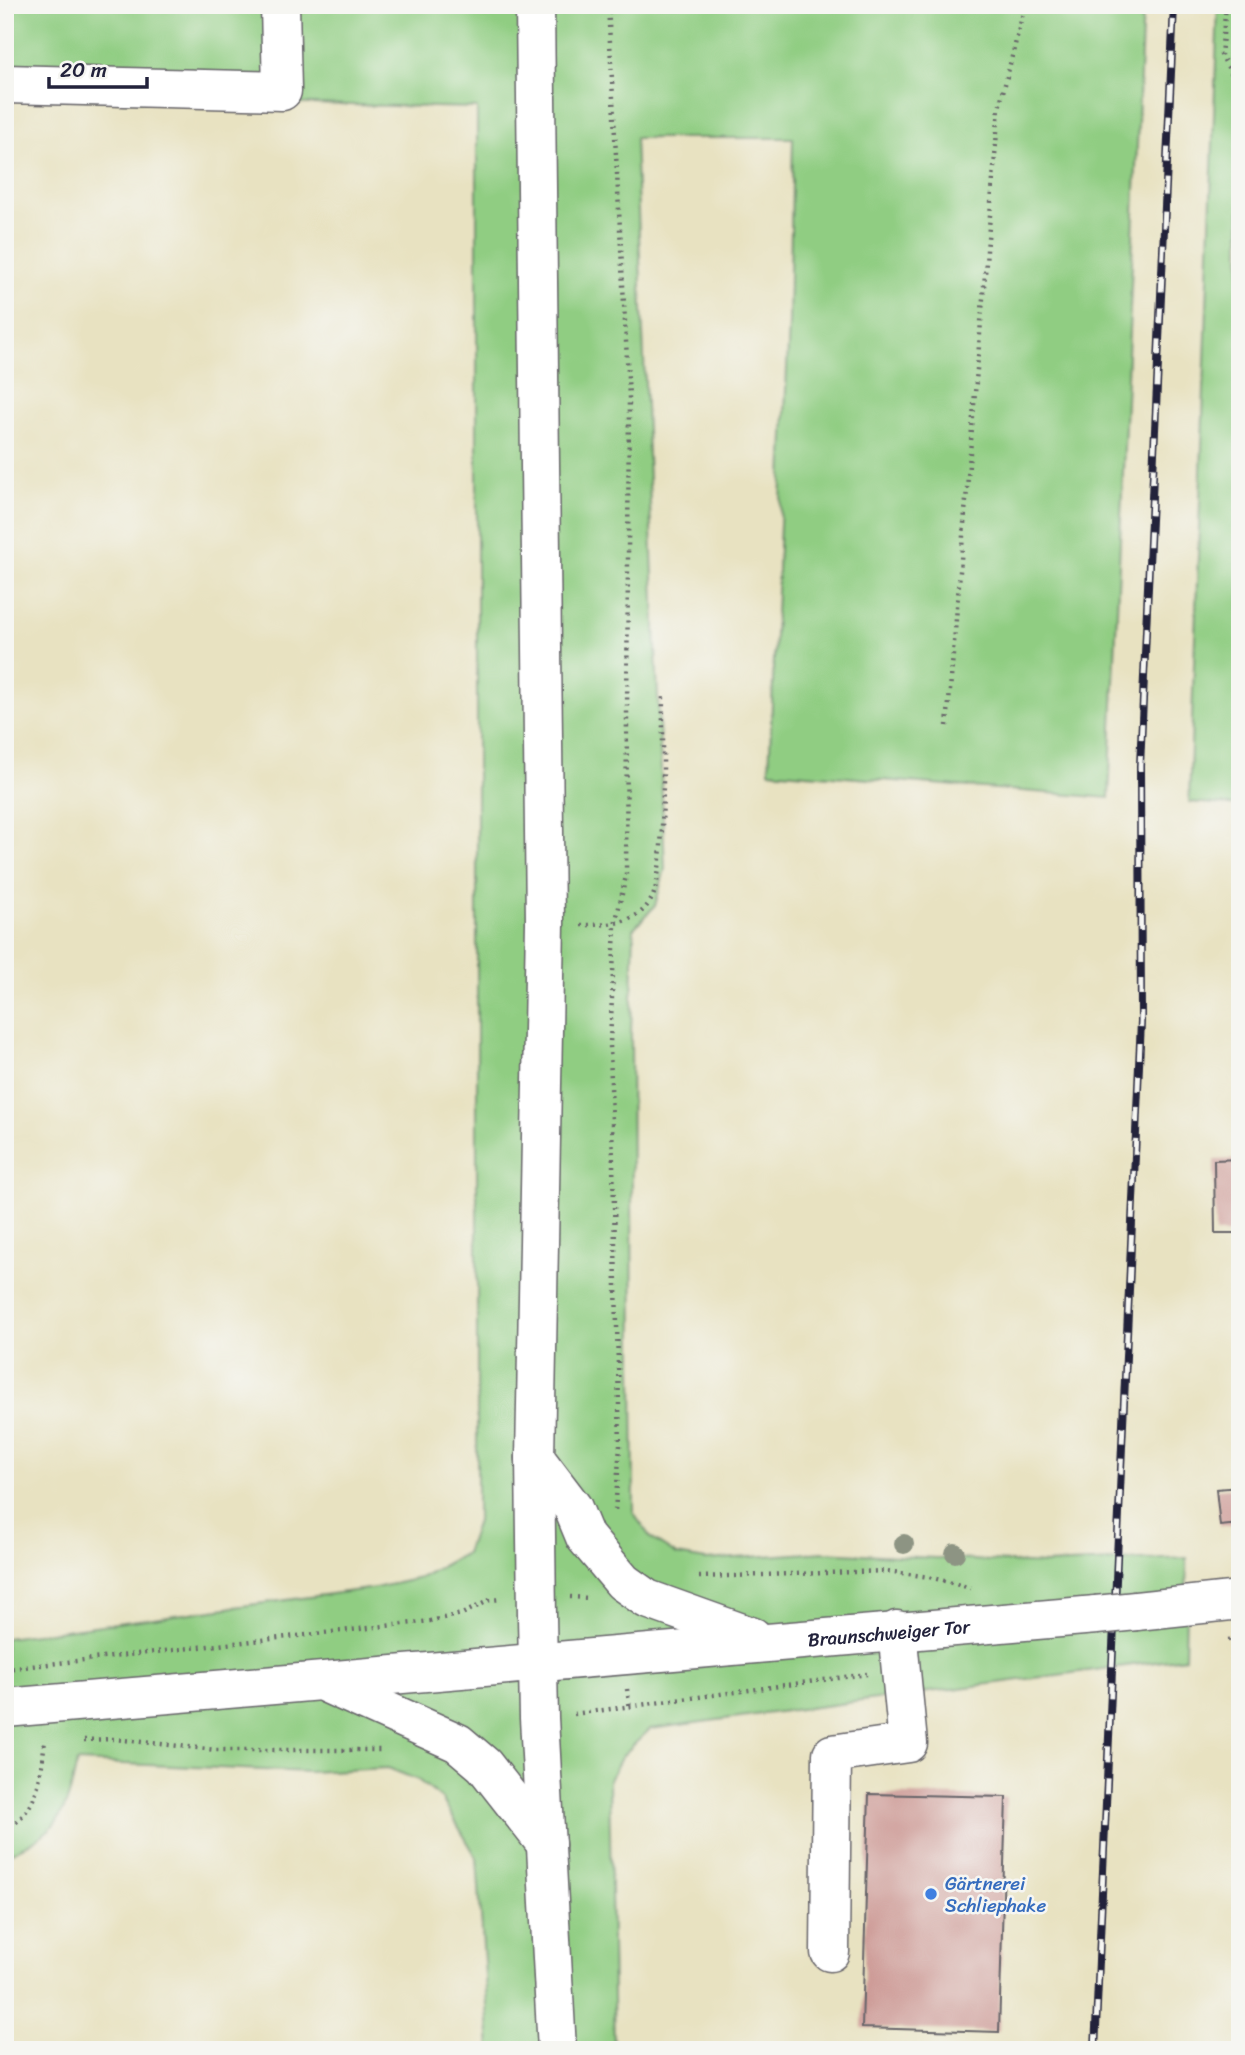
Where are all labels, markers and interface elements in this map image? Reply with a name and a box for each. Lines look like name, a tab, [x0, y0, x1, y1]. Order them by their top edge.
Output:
scale bar	[49, 46, 147, 90]
text: 20 m	[60, 51, 107, 89]
street label: Braunschweiger Tor	[806, 1609, 972, 1656]
place label: Gärtnerei Schliephake	[945, 1867, 1046, 1922]
marker: Gärtnerei Schliephake	[923, 1886, 939, 1902]

